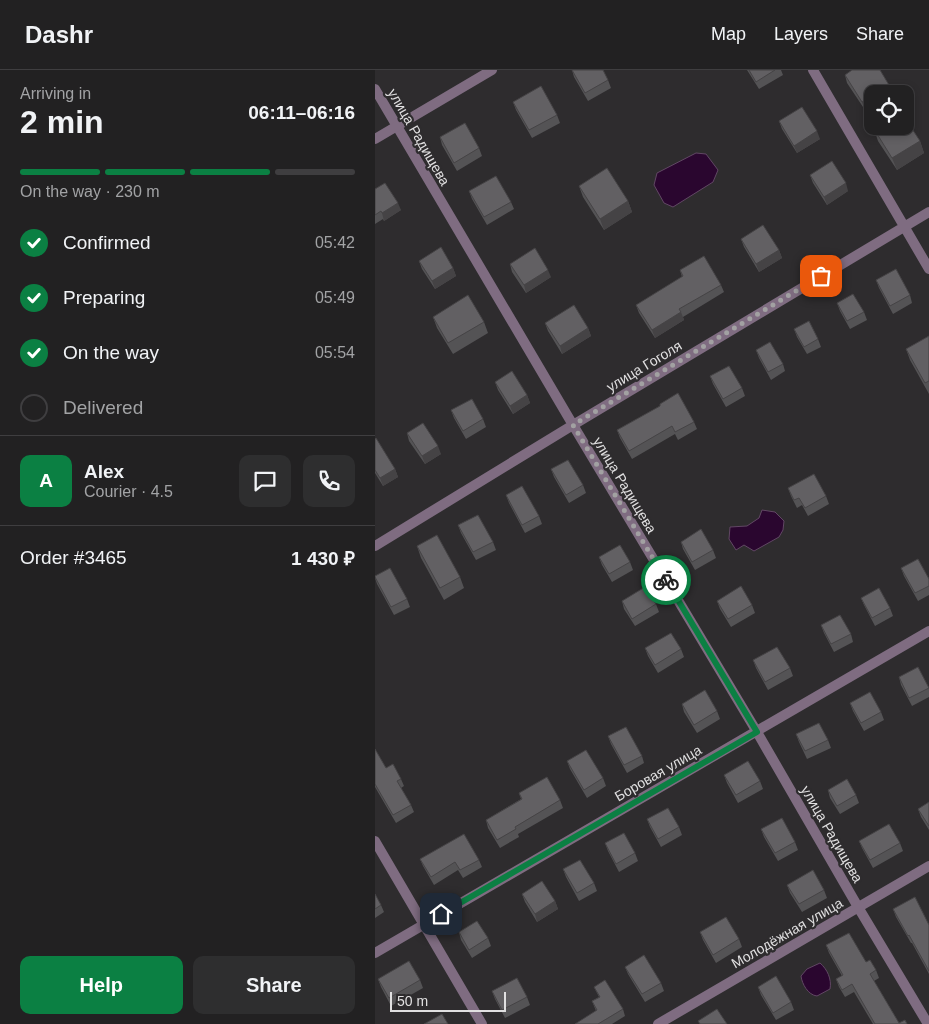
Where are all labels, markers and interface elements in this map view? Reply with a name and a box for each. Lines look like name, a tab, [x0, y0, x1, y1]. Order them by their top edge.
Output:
text: Dashr	[25, 21, 93, 48]
text: Map	[711, 24, 746, 44]
text: Layers	[774, 24, 828, 44]
text: Share	[856, 24, 904, 44]
text: Arriving in	[20, 85, 91, 102]
map controls	[864, 85, 914, 135]
button: locate	[864, 85, 914, 135]
street label: улица Радищева	[385, 86, 453, 188]
text: 06:11–06:16	[248, 102, 355, 123]
text: 2 min	[20, 104, 104, 140]
text: On the way · 230 m	[20, 183, 160, 200]
icon: check	[20, 229, 48, 257]
text: Confirmed	[63, 232, 151, 253]
text: 05:42	[315, 234, 355, 251]
pin	[800, 255, 842, 297]
icon: bag	[807, 262, 835, 290]
icon: check	[20, 284, 48, 312]
text: Preparing	[63, 287, 145, 308]
text: 05:49	[315, 289, 355, 306]
street label: улица Гоголя	[604, 337, 684, 395]
icon: check	[20, 339, 48, 367]
text: On the way	[63, 342, 159, 363]
text: 05:54	[315, 344, 355, 361]
text: Delivered	[63, 397, 143, 418]
street label: улица Радищева	[590, 434, 660, 536]
button: chat	[239, 455, 291, 507]
button: phone	[303, 455, 355, 507]
text: Alex	[84, 461, 124, 482]
text: A	[39, 470, 53, 491]
text: Courier · 4.5	[84, 483, 173, 500]
text: Order #3465	[20, 547, 127, 568]
text: 1 430 ₽	[291, 548, 355, 569]
courier	[641, 555, 691, 605]
icon: bike	[652, 566, 680, 594]
street label: Боровая улица	[612, 742, 704, 804]
street label: улица Радищева	[798, 783, 866, 885]
pin	[420, 893, 462, 935]
street label: Молодёжная улица	[728, 894, 846, 971]
icon: home	[427, 900, 455, 928]
button: Help	[20, 956, 183, 1014]
button: Share	[193, 956, 355, 1014]
scale bar	[390, 989, 506, 1012]
text: 50 m	[397, 993, 428, 1009]

